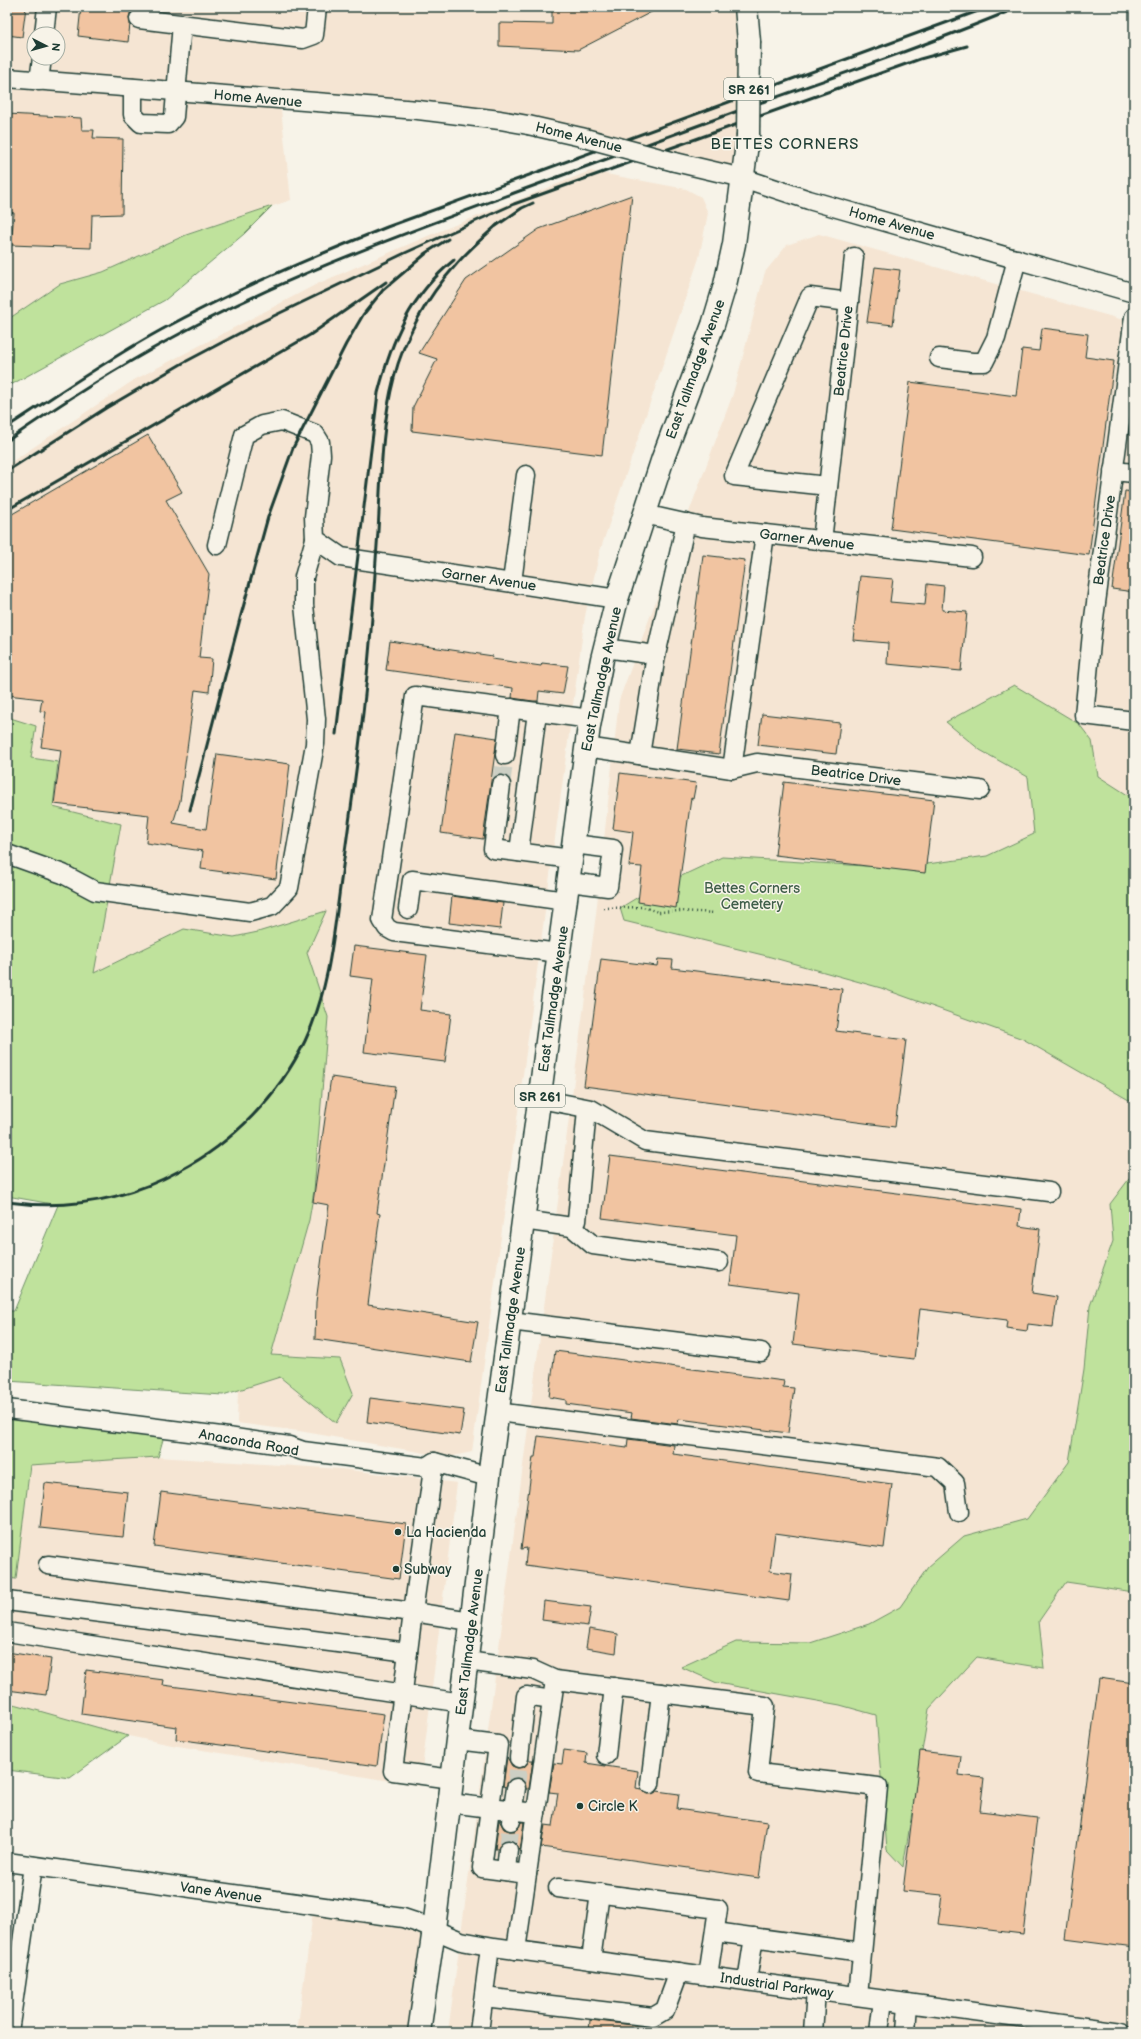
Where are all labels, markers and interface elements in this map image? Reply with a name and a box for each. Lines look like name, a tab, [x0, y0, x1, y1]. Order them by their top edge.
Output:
north arrow	[26, 26, 66, 66]
text: N	[49, 42, 62, 52]
road number: SR 261	[724, 78, 774, 100]
street label: Home Avenue	[213, 86, 303, 111]
street label: Home Avenue	[534, 118, 624, 156]
district label: BETTES CORNERS	[711, 135, 859, 154]
street label: Home Avenue	[847, 203, 937, 244]
street label: East Tallmadge Avenue	[662, 297, 729, 441]
street label: Beatrice Drive	[830, 305, 857, 397]
street label: Beatrice Drive	[1090, 494, 1119, 586]
street label: Garner Avenue	[759, 525, 855, 554]
street label: Garner Avenue	[440, 564, 537, 595]
street label: East Tallmadge Avenue	[578, 605, 625, 753]
street label: Beatrice Drive	[810, 762, 902, 789]
park label: Bettes Corners Cemetery	[704, 880, 800, 913]
street label: East Tallmadge Avenue	[535, 925, 572, 1073]
road number: SR 261	[515, 1085, 565, 1107]
street label: East Tallmadge Avenue	[492, 1246, 529, 1394]
street label: Anaconda Road	[198, 1425, 300, 1460]
place label: La Hacienda	[406, 1524, 486, 1541]
marker: La Hacienda	[393, 1527, 403, 1537]
place label: Subway	[404, 1561, 452, 1578]
marker: Subway	[391, 1564, 401, 1574]
street label: East Tallmadge Avenue	[452, 1568, 487, 1716]
place label: Circle K	[588, 1798, 639, 1815]
marker: Circle K	[575, 1801, 585, 1811]
street label: Vane Avenue	[179, 1878, 263, 1907]
street label: Industrial Parkway	[719, 1969, 835, 2002]

